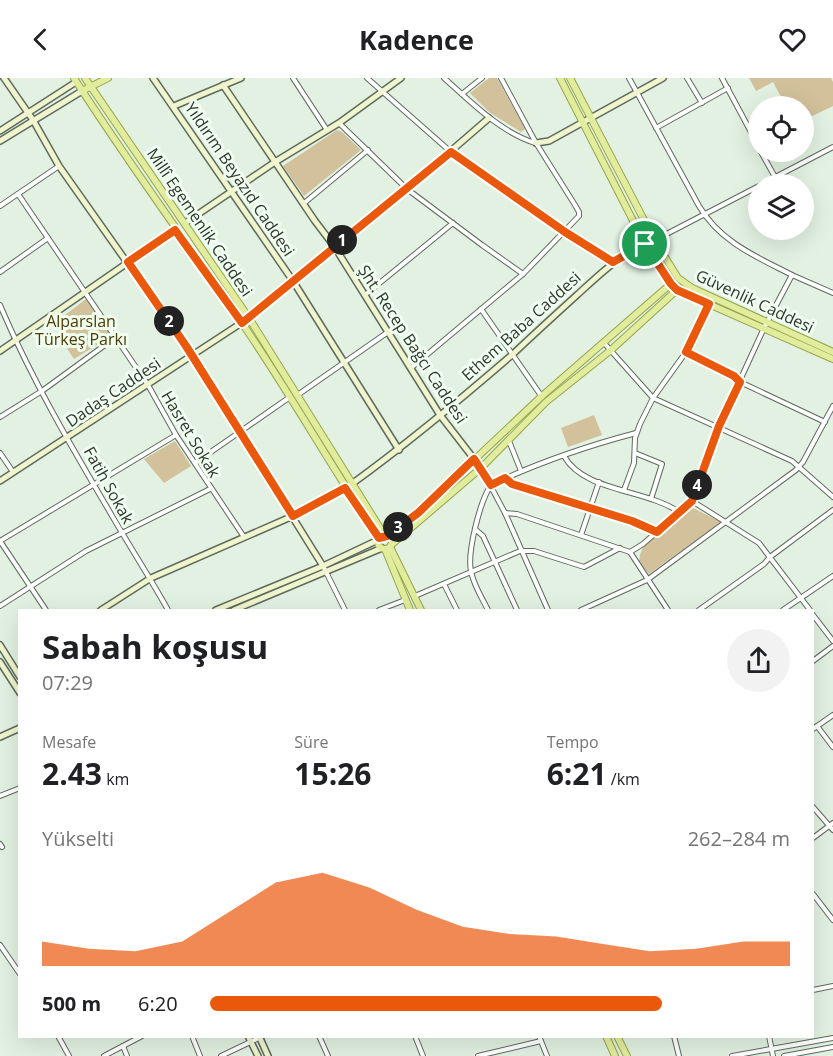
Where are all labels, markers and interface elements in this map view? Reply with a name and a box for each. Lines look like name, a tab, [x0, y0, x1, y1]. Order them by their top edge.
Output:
text: Kadence	[359, 21, 474, 58]
icon: back	[24, 23, 57, 56]
icon: heart	[776, 23, 809, 56]
map controls	[748, 96, 814, 240]
button: locate	[748, 96, 814, 162]
street label: Yıldırım Beyazıd Caddesi	[180, 98, 300, 260]
street label: Millî Egemenlik Caddesi	[142, 143, 258, 301]
button: layers	[748, 174, 814, 240]
pin	[619, 218, 670, 269]
pin: 1	[327, 225, 357, 255]
icon: arrive	[628, 227, 661, 260]
text: 1	[337, 229, 347, 251]
street label: Şht. Recep Bağcı Caddesi	[353, 260, 473, 428]
street label: Güvenlik Caddesi	[692, 264, 818, 338]
street label: Ethem Baba Caddesi	[457, 266, 585, 386]
pin: 2	[154, 306, 184, 336]
park label: Alparslan Türkeş Parkı	[35, 310, 127, 350]
text: 2	[164, 310, 174, 332]
street label: Dadaş Caddesi	[61, 352, 165, 432]
street label: Hasret Sokak	[156, 386, 226, 482]
street label: Fatih Sokak	[79, 443, 140, 528]
pin: 4	[682, 470, 712, 500]
text: 4	[692, 474, 702, 496]
pin: 3	[383, 512, 413, 542]
text: 3	[393, 516, 403, 538]
text: Sabah koşusu	[42, 624, 268, 669]
button: share	[727, 629, 790, 692]
text: 07:29	[42, 669, 93, 696]
text: Mesafe	[42, 731, 96, 753]
text: Süre	[294, 731, 328, 753]
text: Tempo	[547, 731, 599, 753]
text: 2.43	[42, 753, 102, 794]
text: 15:26	[294, 753, 372, 794]
text: 6:21	[547, 753, 607, 794]
text: km	[102, 768, 129, 790]
text: /km	[607, 768, 640, 790]
text: Yükselti	[42, 825, 114, 852]
text: 262–284 m	[688, 825, 790, 852]
text: 500 m	[42, 990, 101, 1017]
text: 6:20	[138, 990, 178, 1017]

